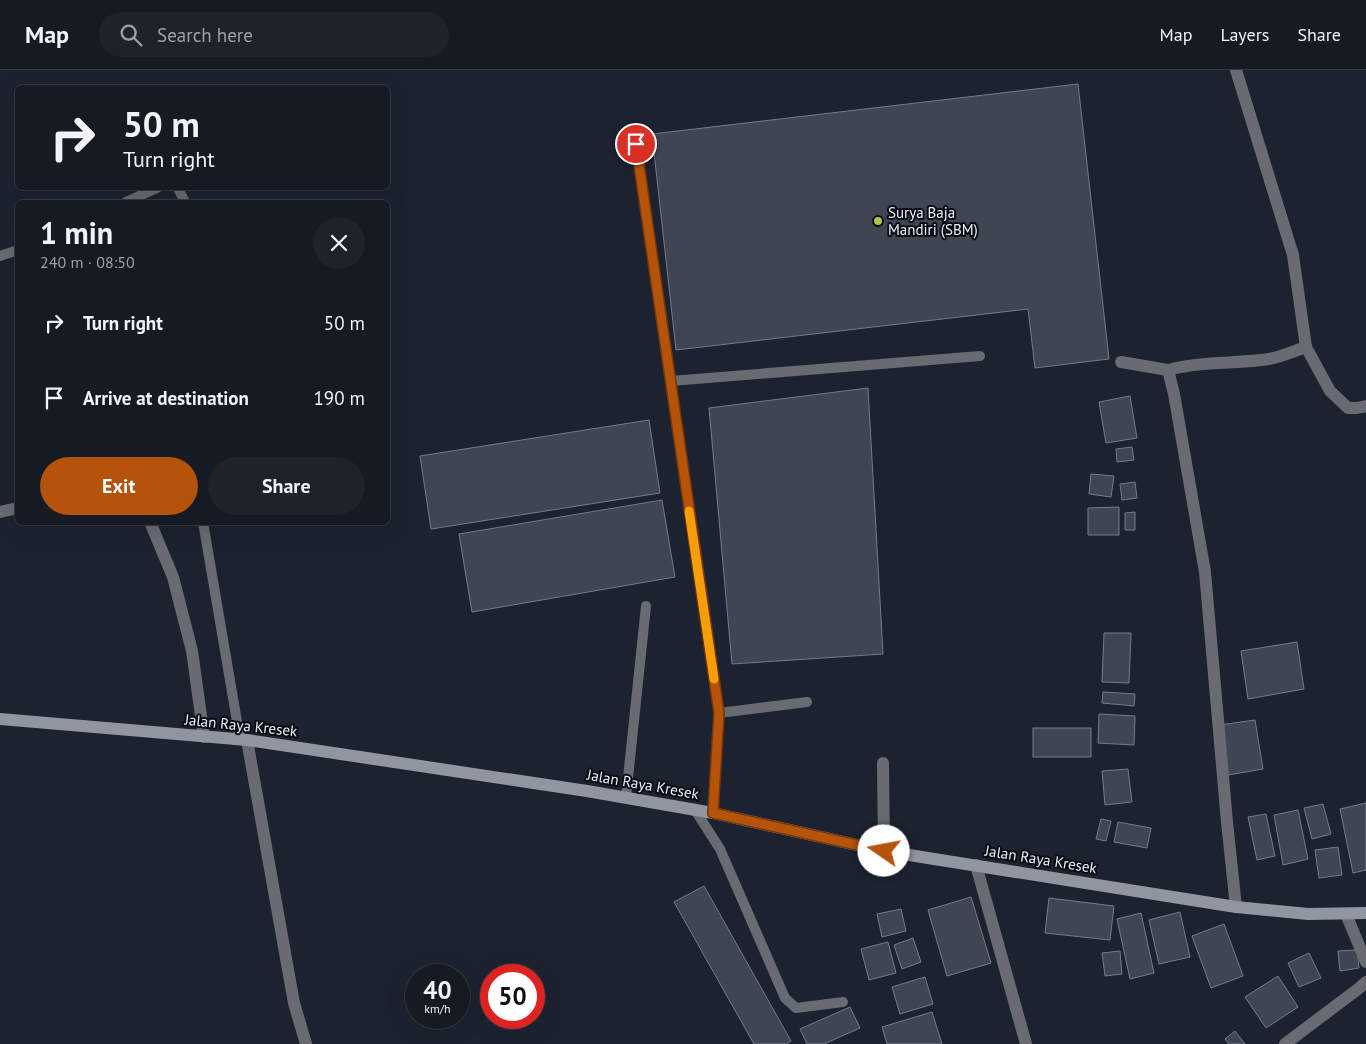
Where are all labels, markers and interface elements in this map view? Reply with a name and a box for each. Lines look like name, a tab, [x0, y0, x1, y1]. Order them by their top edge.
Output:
search box	[99, 12, 449, 57]
text: Map	[25, 19, 69, 50]
icon: search	[117, 21, 145, 49]
text: Search here	[157, 23, 253, 47]
text: Map	[1160, 23, 1192, 46]
text: Layers	[1220, 23, 1269, 46]
text: Share	[1297, 23, 1341, 46]
text: 50 m	[123, 101, 200, 147]
icon: right	[40, 105, 105, 170]
pin	[615, 123, 657, 165]
icon: arrive	[622, 130, 650, 158]
text: Turn right	[123, 145, 215, 173]
place label: Surya Baja Mandiri (SBM)	[888, 203, 978, 239]
text: 1 min	[40, 213, 113, 252]
marker: Surya Baja Mandiri (SBM)	[872, 215, 884, 227]
button: close	[313, 217, 365, 269]
text: 240 m · 08:50	[40, 252, 135, 272]
icon: right	[40, 309, 68, 337]
text: Turn right	[83, 311, 163, 335]
text: 50 m	[324, 311, 365, 335]
icon: arrive	[40, 384, 68, 412]
text: Arrive at destination	[83, 386, 249, 410]
text: 190 m	[313, 386, 365, 410]
button: Exit	[40, 457, 198, 515]
button: Share	[208, 457, 365, 515]
street label: Jalan Raya Kresek	[183, 710, 299, 740]
street label: Jalan Raya Kresek	[585, 765, 701, 803]
position arrow	[857, 824, 909, 876]
street label: Jalan Raya Kresek	[983, 841, 1099, 877]
speed limit sign: 50	[480, 964, 545, 1029]
text: 40	[423, 974, 452, 1006]
text: km/h	[424, 1001, 451, 1016]

